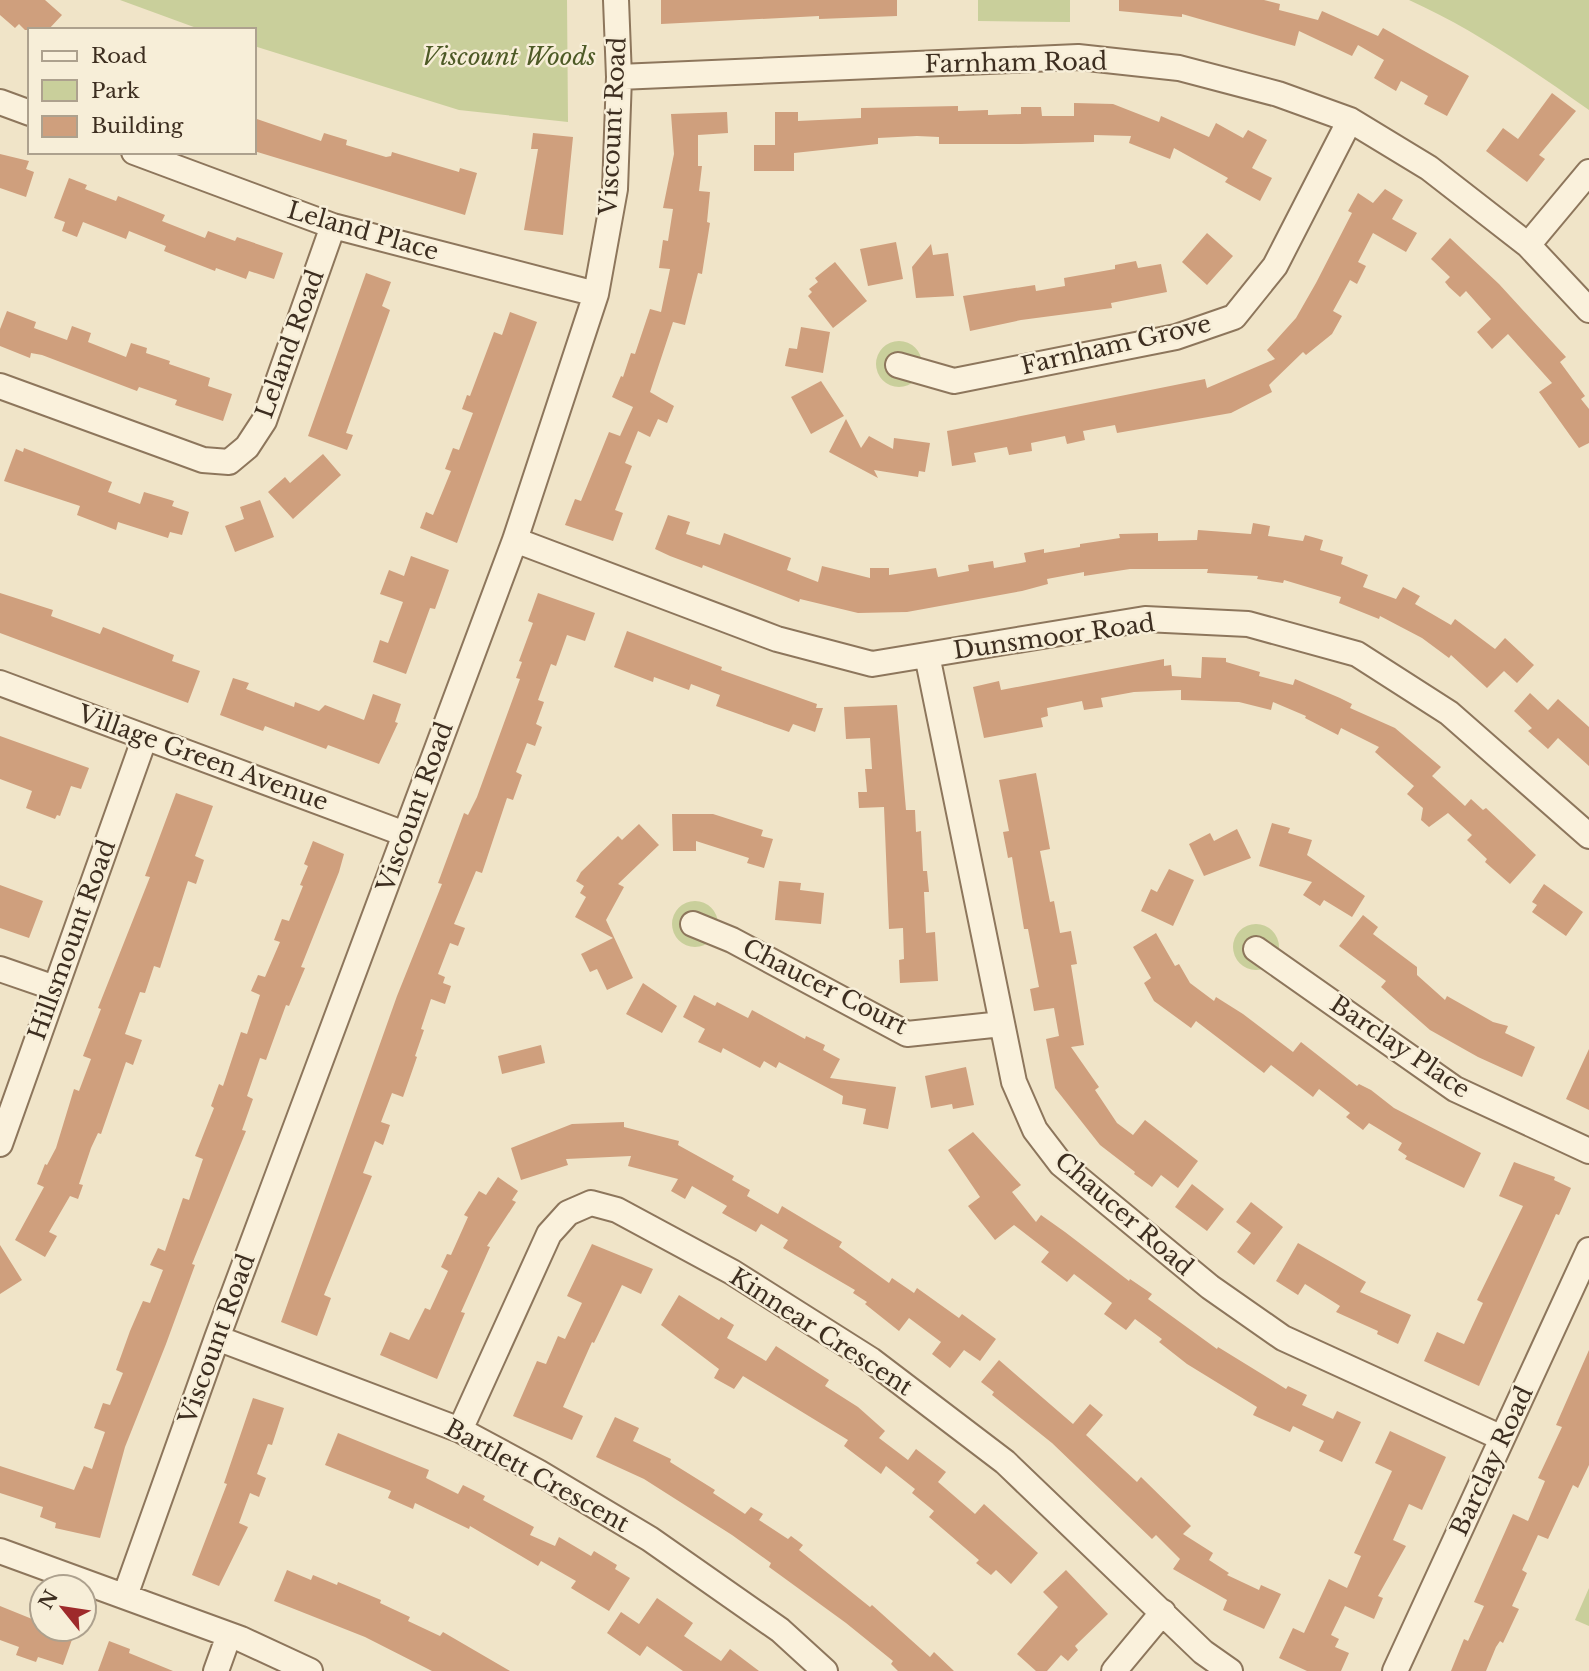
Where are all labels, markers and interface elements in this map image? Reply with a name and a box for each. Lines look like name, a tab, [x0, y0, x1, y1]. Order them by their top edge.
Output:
legend	[28, 28, 256, 154]
street label: Viscount Road	[593, 36, 632, 217]
park label: Viscount Woods	[422, 42, 596, 71]
text: Road	[91, 43, 147, 69]
street label: Farnham Road	[924, 46, 1108, 79]
text: Park	[91, 78, 140, 104]
text: Building	[91, 113, 184, 139]
street label: Leland Place	[284, 195, 442, 266]
street label: Leland Road	[249, 266, 330, 422]
street label: Farnham Grove	[1018, 309, 1214, 380]
street label: Dunsmoor Road	[951, 608, 1157, 665]
street label: Village Green Avenue	[73, 698, 332, 816]
street label: Viscount Road	[370, 718, 459, 897]
street label: Hillsmount Road	[22, 836, 121, 1044]
street label: Chaucer Court	[738, 933, 912, 1041]
street label: Barclay Place	[1325, 989, 1476, 1104]
street label: Chaucer Road	[1049, 1146, 1199, 1281]
street label: Viscount Road	[172, 1250, 261, 1429]
street label: Kinnear Crescent	[724, 1262, 918, 1401]
street label: Barclay Road	[1444, 1381, 1539, 1540]
street label: Bartlett Crescent	[440, 1413, 634, 1538]
north arrow	[28, 1573, 98, 1643]
text: N	[34, 1586, 63, 1613]

